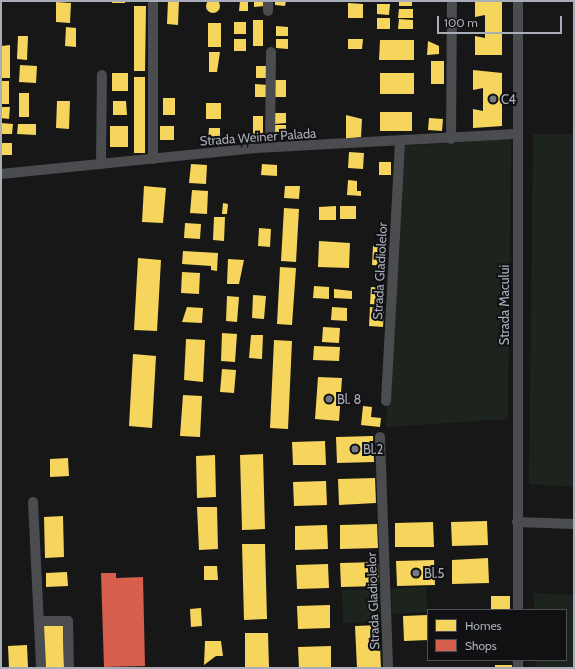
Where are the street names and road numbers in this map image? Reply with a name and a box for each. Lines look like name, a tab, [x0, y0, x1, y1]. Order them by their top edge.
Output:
street label: Strada Weiner Palada	[199, 125, 317, 149]
street label: Strada Gladiolelor	[370, 222, 390, 320]
street label: Strada Macului	[496, 265, 512, 345]
street label: Strada Gladiolelor	[364, 552, 382, 650]

